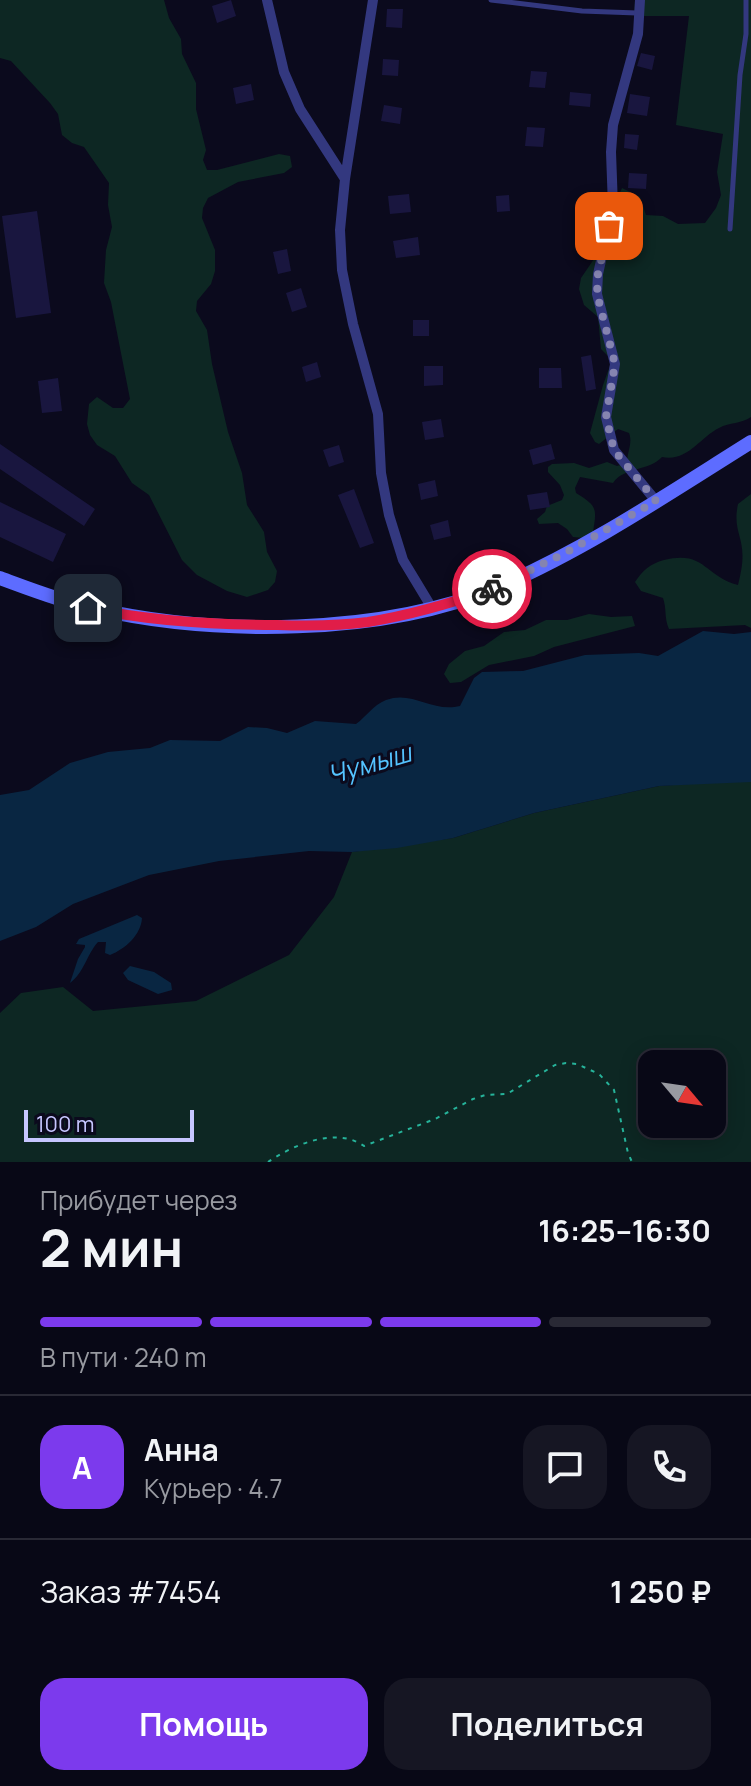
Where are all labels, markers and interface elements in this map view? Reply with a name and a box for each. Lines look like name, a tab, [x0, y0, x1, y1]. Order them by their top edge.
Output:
pin	[575, 192, 643, 260]
icon: bag	[587, 204, 631, 248]
courier	[452, 549, 532, 629]
icon: bike	[470, 567, 514, 611]
pin	[54, 574, 122, 642]
icon: home	[66, 586, 110, 630]
water label: Чумыш	[323, 733, 417, 792]
north arrow	[638, 1050, 726, 1138]
map controls	[638, 1050, 726, 1138]
scale bar	[24, 1106, 194, 1142]
text: 100 m	[36, 1109, 94, 1139]
text: Прибудет через	[40, 1182, 238, 1218]
text: 16:25–16:30	[538, 1210, 711, 1251]
text: 2 мин	[40, 1212, 183, 1283]
text: В пути · 240 m	[40, 1339, 207, 1375]
button: chat	[523, 1425, 607, 1509]
button: phone	[627, 1425, 711, 1509]
text: Анна	[144, 1429, 219, 1470]
text: А	[72, 1447, 92, 1488]
text: Курьер · 4.7	[144, 1470, 283, 1506]
text: Заказ #7454	[40, 1571, 221, 1612]
text: 1 250 ₽	[610, 1571, 711, 1612]
button: Помощь	[40, 1678, 368, 1770]
button: Поделиться	[384, 1678, 711, 1770]

